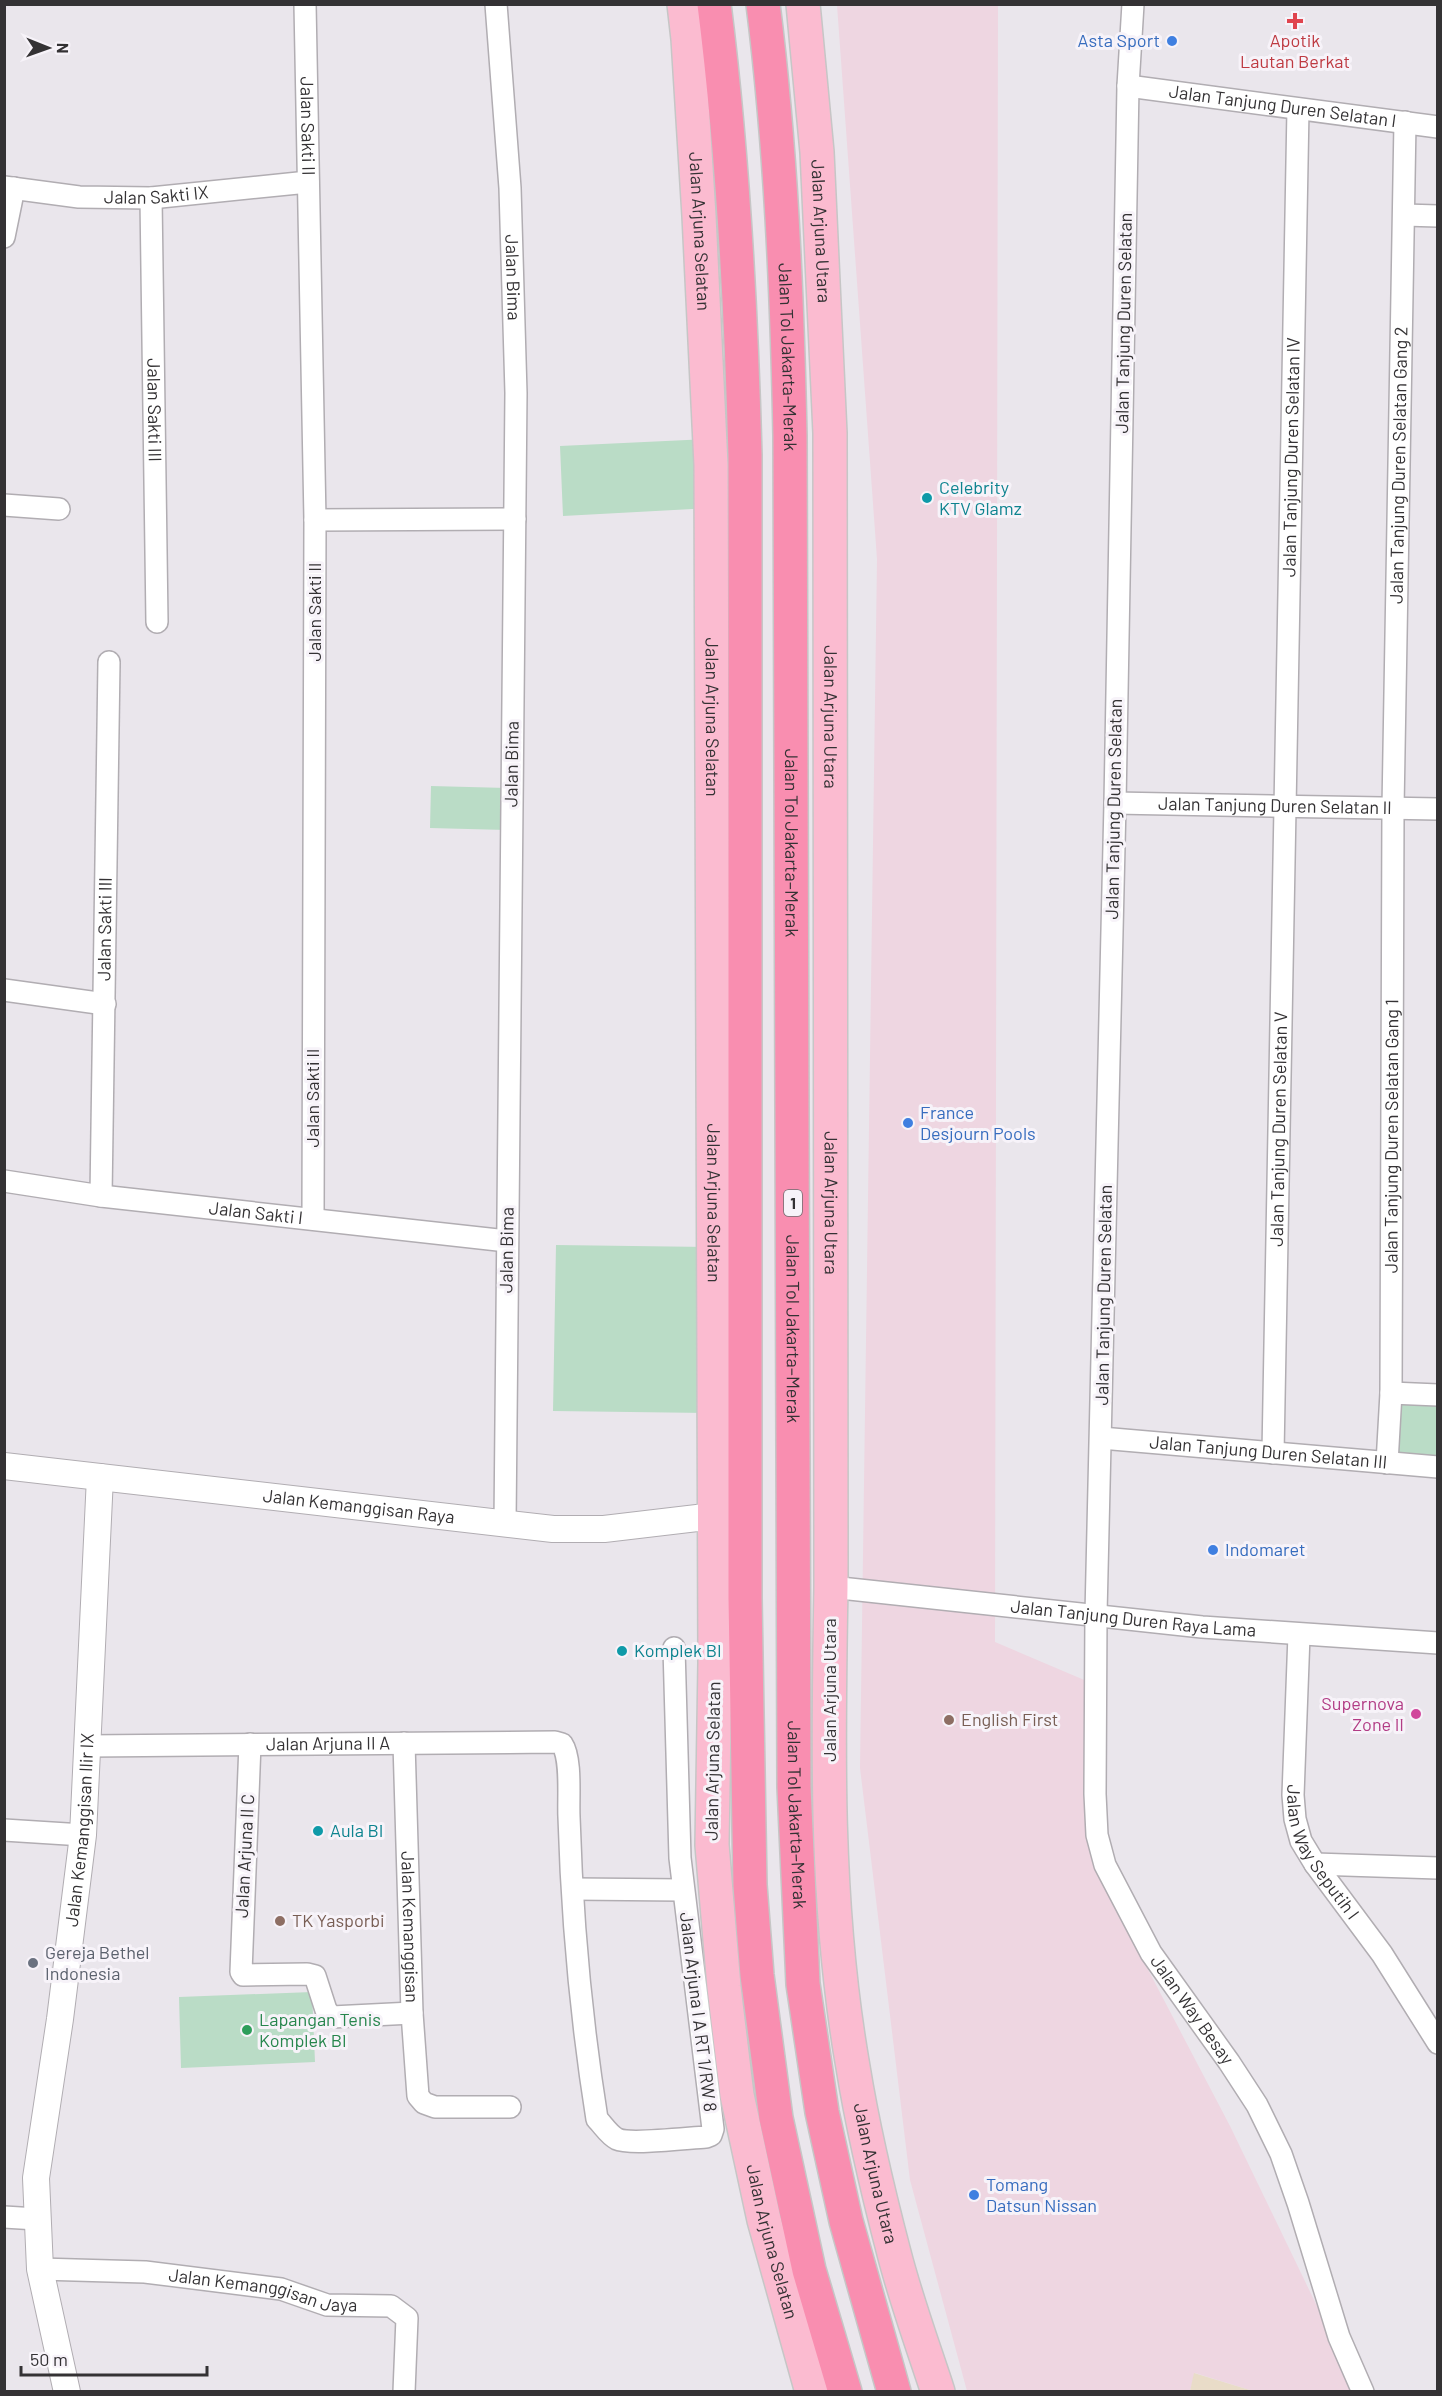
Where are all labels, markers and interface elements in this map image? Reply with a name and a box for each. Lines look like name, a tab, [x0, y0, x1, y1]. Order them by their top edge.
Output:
marker: Apotik Lautan Berkat	[1288, 14, 1302, 28]
north arrow	[18, 18, 78, 78]
place label: Asta Sport	[1078, 29, 1160, 51]
place label: Apotik Lautan Berkat	[1240, 29, 1350, 72]
marker: Asta Sport	[1165, 34, 1179, 48]
text: N	[54, 43, 73, 54]
street label: Jalan Sakti II	[296, 76, 320, 176]
street label: Jalan Tanjung Duren Selatan I	[1168, 80, 1398, 131]
street label: Jalan Arjuna Selatan	[685, 151, 716, 311]
street label: Jalan Arjuna Utara	[807, 159, 836, 303]
street label: Jalan Sakti IX	[104, 180, 210, 208]
street label: Jalan Tanjung Duren Selatan	[1110, 212, 1136, 434]
street label: Jalan Bima	[501, 234, 526, 321]
street label: Jalan Tol Jakarta–Merak	[774, 262, 802, 451]
street label: Jalan Tanjung Duren Selatan Gang 2	[1385, 326, 1411, 604]
street label: Jalan Tanjung Duren Selatan IV	[1277, 337, 1304, 577]
street label: Jalan Sakti III	[143, 358, 167, 462]
place label: Celebrity KTV Glamz	[939, 476, 1022, 519]
marker: Celebrity KTV Glamz	[920, 491, 934, 505]
street label: Jalan Sakti II	[303, 563, 325, 661]
street label: Jalan Arjuna Selatan	[702, 637, 724, 797]
street label: Jalan Arjuna Utara	[820, 645, 842, 789]
street label: Jalan Tanjung Duren Selatan	[1100, 698, 1126, 920]
street label: Jalan Bima	[499, 721, 523, 807]
street label: Jalan Tol Jakarta–Merak	[781, 749, 803, 937]
street label: Jalan Tanjung Duren Selatan II	[1158, 792, 1392, 818]
street label: Jalan Sakti III	[92, 877, 116, 981]
street label: Jalan Tanjung Duren Selatan Gang 1	[1379, 999, 1402, 1273]
street label: Jalan Tanjung Duren Selatan V	[1265, 1011, 1291, 1247]
street label: Jalan Sakti II	[301, 1049, 323, 1147]
place label: France Desjourn Pools	[920, 1101, 1036, 1144]
marker: France Desjourn Pools	[901, 1116, 915, 1130]
street label: Jalan Arjuna Selatan	[703, 1123, 726, 1283]
street label: Jalan Arjuna Utara	[821, 1131, 843, 1275]
street label: Jalan Tanjung Duren Selatan	[1090, 1184, 1116, 1406]
road number: 1	[784, 1190, 802, 1216]
street label: Jalan Sakti I	[208, 1196, 304, 1228]
street label: Jalan Bima	[494, 1207, 518, 1293]
street label: Jalan Tol Jakarta–Merak	[782, 1235, 805, 1423]
street label: Jalan Tanjung Duren Selatan III	[1149, 1430, 1388, 1473]
street label: Jalan Kemanggisan Raya	[262, 1484, 456, 1528]
place label: Indomaret	[1225, 1538, 1305, 1560]
marker: Indomaret	[1206, 1543, 1220, 1557]
street label: Jalan Tanjung Duren Raya Lama	[1010, 1594, 1257, 1641]
street label: Jalan Arjuna Utara	[818, 1618, 840, 1762]
place label: Komplek BI	[634, 1639, 722, 1661]
marker: Komplek BI	[615, 1644, 629, 1658]
street label: Jalan Arjuna Selatan	[700, 1681, 724, 1841]
place label: Supernova Zone II	[1321, 1692, 1404, 1735]
marker: Supernova Zone II	[1409, 1707, 1423, 1721]
place label: English First	[961, 1708, 1058, 1730]
marker: English First	[942, 1713, 956, 1727]
street label: Jalan Tol Jakarta–Merak	[784, 1721, 812, 1909]
street label: Jalan Arjuna II A	[266, 1731, 390, 1754]
street label: Jalan Kemanggisan Ilir IX	[60, 1733, 98, 1928]
street label: Jalan Way Seputih I	[1283, 1784, 1364, 1923]
street label: Jalan Arjuna II C	[230, 1793, 258, 1918]
place label: Aula BI	[330, 1819, 383, 1841]
marker: Aula BI	[311, 1824, 325, 1838]
street label: Jalan Kemanggisan	[397, 1851, 424, 2003]
place label: TK Yasporbi	[292, 1909, 385, 1931]
street label: Jalan Arjuna I A RT 1/RW 8	[676, 1911, 722, 2113]
marker: TK Yasporbi	[273, 1914, 287, 1928]
place label: Gereja Bethel Indonesia	[45, 1941, 150, 1984]
street label: Jalan Way Besay	[1146, 1951, 1239, 2068]
marker: Gereja Bethel Indonesia	[26, 1956, 40, 1970]
place label: Lapangan Tenis Komplek BI	[259, 2008, 381, 2051]
marker: Lapangan Tenis Komplek BI	[240, 2023, 254, 2037]
street label: Jalan Arjuna Utara	[850, 2101, 903, 2246]
street label: Jalan Arjuna Selatan	[742, 2162, 803, 2321]
place label: Tomang Datsun Nissan	[986, 2173, 1097, 2216]
marker: Tomang Datsun Nissan	[967, 2188, 981, 2202]
street label: Jalan Kemanggisan Jaya	[167, 2263, 358, 2316]
scale bar	[21, 2339, 207, 2377]
text: 50 m	[30, 2348, 68, 2370]

